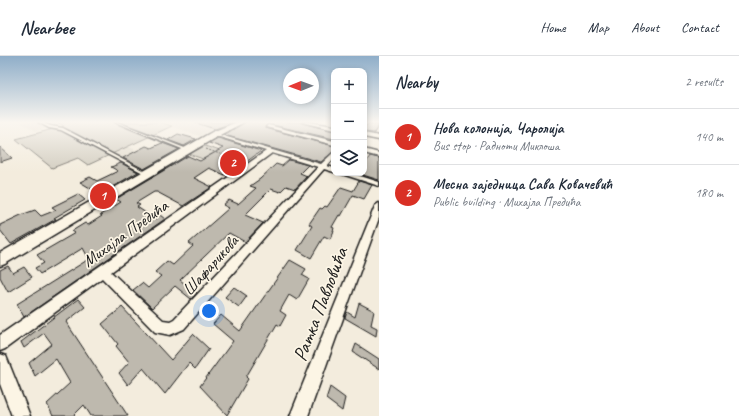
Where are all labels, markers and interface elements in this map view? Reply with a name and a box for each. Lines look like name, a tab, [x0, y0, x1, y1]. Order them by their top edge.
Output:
text: Nearbee	[20, 16, 74, 40]
text: Home	[540, 19, 566, 36]
text: Map	[588, 19, 609, 36]
text: About	[631, 19, 659, 36]
text: Contact	[681, 19, 719, 36]
north arrow	[283, 68, 319, 104]
map controls	[331, 68, 367, 176]
button: +	[331, 68, 367, 104]
text: Nearby	[395, 72, 438, 93]
text: 2 results	[685, 74, 723, 90]
button: −	[331, 104, 367, 140]
text: Нова колонија, Чаролија	[433, 119, 564, 138]
text: 1	[405, 129, 411, 145]
text: 140 m	[695, 129, 723, 145]
text: Bus stop · Радноти Миклоша	[433, 138, 559, 154]
button: layers	[331, 140, 367, 176]
pin: 2	[220, 148, 246, 178]
text: Месна заједница Сава Ковачевић	[433, 175, 612, 194]
pin: 1	[90, 181, 116, 211]
text: 2	[405, 185, 411, 201]
text: 180 m	[695, 185, 723, 201]
street label: Михајла Предића	[78, 194, 173, 272]
text: Public building · Михајла Предића	[433, 194, 580, 210]
street label: Шафарикова	[178, 230, 244, 300]
street label: Ратка Павловића	[287, 243, 354, 365]
your location	[199, 301, 219, 321]

